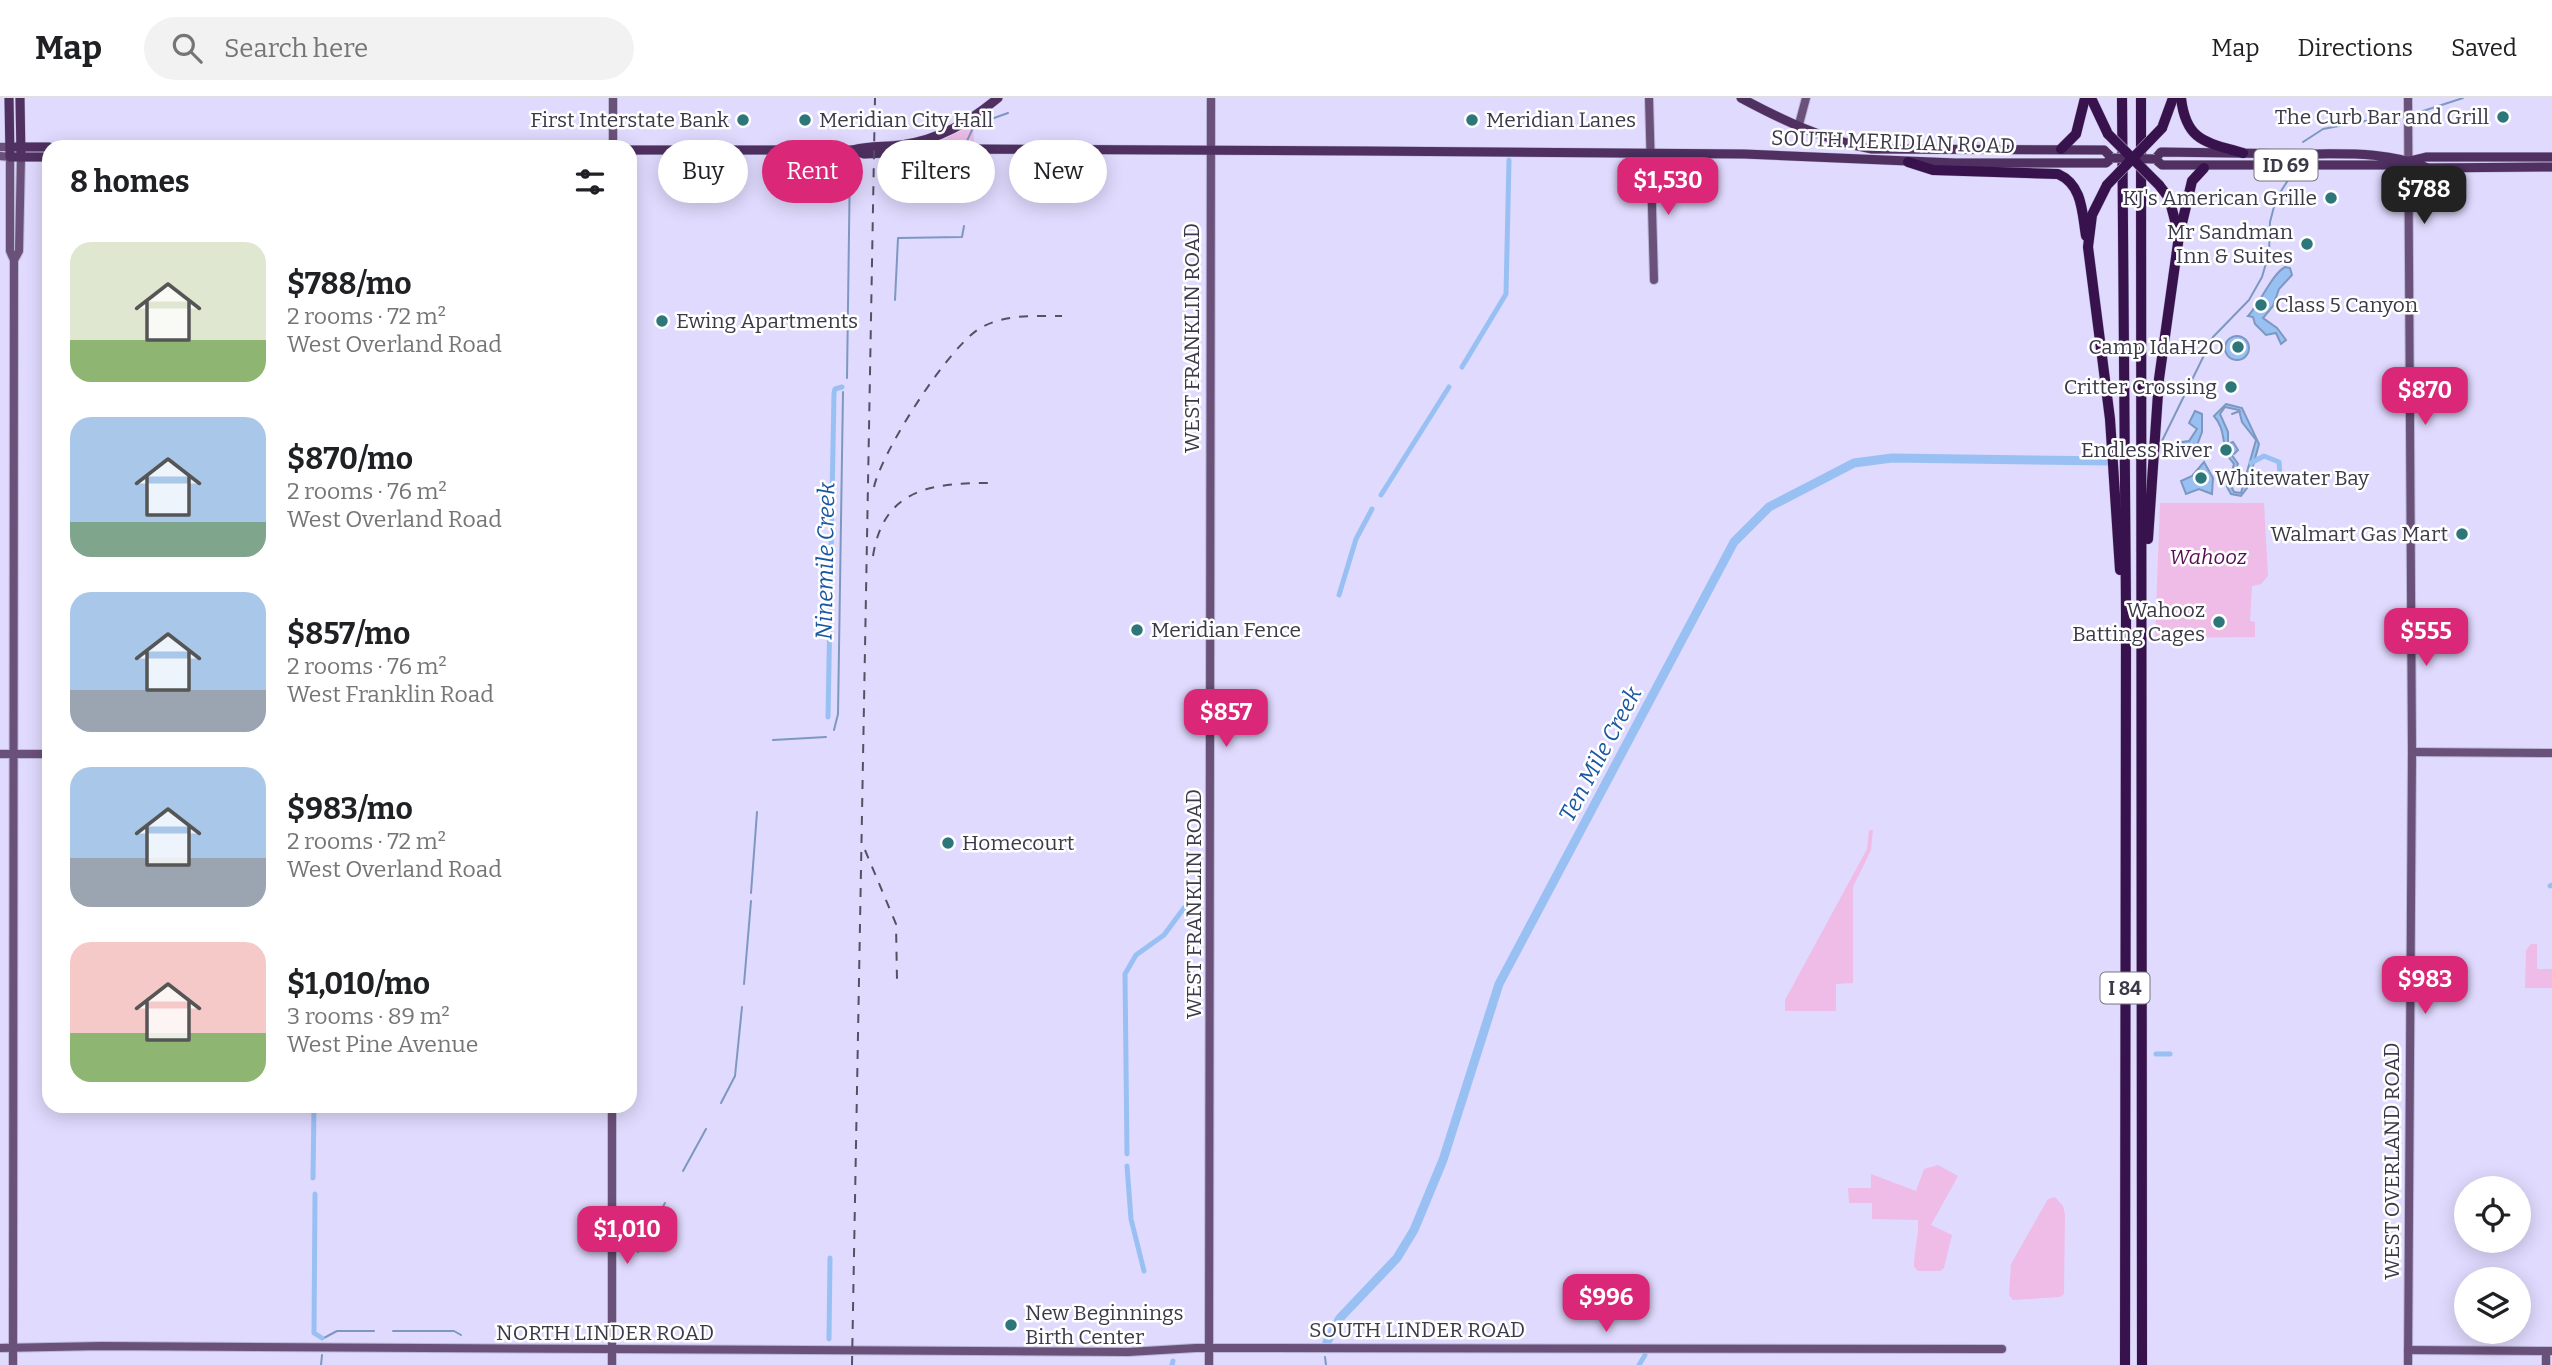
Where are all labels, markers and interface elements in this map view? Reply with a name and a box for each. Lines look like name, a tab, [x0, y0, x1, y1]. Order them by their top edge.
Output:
search box	[144, 17, 634, 80]
text: Map	[35, 28, 102, 68]
icon: search	[168, 29, 206, 67]
text: Search here	[224, 33, 368, 64]
text: Map	[2211, 34, 2260, 62]
text: Directions	[2298, 34, 2413, 62]
text: Saved	[2451, 34, 2517, 62]
place label: The Curb Bar and Grill	[2275, 104, 2489, 130]
place label: First Interstate Bank	[530, 107, 729, 133]
place label: Meridian City Hall	[819, 107, 993, 133]
place label: Meridian Lanes	[1486, 107, 1636, 133]
marker: The Curb Bar and Grill	[2495, 109, 2511, 125]
marker: First Interstate Bank	[735, 112, 751, 128]
marker: Meridian City Hall	[797, 112, 813, 128]
marker: Meridian Lanes	[1464, 112, 1480, 128]
street label: SOUTH MERIDIAN ROAD	[1770, 125, 2016, 159]
chip: Buy	[658, 140, 748, 203]
chip: Rent	[762, 140, 863, 203]
chip: Filters	[877, 140, 995, 203]
chip: New	[1009, 140, 1107, 203]
road number: ID 69	[2254, 150, 2318, 180]
pin: $1,530	[1611, 158, 1725, 217]
icon: filters	[571, 163, 609, 201]
text: 8 homes	[70, 164, 190, 200]
text: $1,530	[1633, 166, 1703, 194]
pin: $788	[2383, 166, 2465, 226]
text: $788	[2397, 175, 2451, 203]
place label: KJ's American Grille	[2123, 185, 2317, 211]
marker: KJ's American Grille	[2323, 190, 2339, 206]
place label: Mr Sandman Inn & Suites	[2167, 219, 2293, 269]
street label: WEST FRANKLIN ROAD	[1179, 223, 1205, 453]
marker: Mr Sandman Inn & Suites	[2299, 236, 2315, 252]
text: $788/mo	[287, 266, 412, 302]
icon: home	[126, 270, 210, 354]
place label: Class 5 Canyon	[2275, 292, 2418, 318]
marker: Class 5 Canyon	[2253, 297, 2269, 313]
text: 2 rooms · 72 m²	[287, 302, 446, 330]
place label: Ewing Apartments	[676, 308, 858, 334]
marker: Ewing Apartments	[654, 313, 670, 329]
text: West Overland Road	[287, 330, 502, 358]
place label: Camp IdaH2O	[2088, 334, 2224, 360]
marker: Camp IdaH2O	[2230, 339, 2246, 355]
pin: $870	[2384, 368, 2466, 427]
place label: Critter Crossing	[2064, 374, 2217, 400]
text: $870	[2398, 376, 2452, 404]
marker: Critter Crossing	[2223, 379, 2239, 395]
place label: Endless River	[2081, 437, 2212, 463]
text: $870/mo	[287, 441, 413, 477]
marker: Endless River	[2218, 442, 2234, 458]
icon: home	[126, 445, 210, 529]
place label: Whitewater Bay	[2215, 465, 2370, 491]
marker: Whitewater Bay	[2193, 470, 2209, 486]
text: 2 rooms · 76 m²	[287, 477, 447, 505]
water label: Ninemile Creek	[810, 481, 840, 640]
text: West Overland Road	[287, 505, 502, 533]
place label: Walmart Gas Mart	[2270, 521, 2448, 547]
marker: Walmart Gas Mart	[2454, 526, 2470, 542]
park label: Wahooz	[2169, 544, 2247, 570]
place label: Wahooz Batting Cages	[2072, 597, 2205, 647]
pin: $555	[2385, 608, 2467, 668]
marker: Wahooz Batting Cages	[2211, 614, 2227, 630]
text: $857/mo	[287, 616, 410, 652]
place label: Meridian Fence	[1151, 617, 1301, 643]
text: $555	[2400, 617, 2452, 645]
icon: home	[126, 620, 210, 704]
marker: Meridian Fence	[1129, 622, 1145, 638]
text: 2 rooms · 76 m²	[287, 652, 447, 680]
text: West Franklin Road	[287, 680, 494, 708]
water label: Ten Mile Creek	[1553, 681, 1648, 826]
pin: $857	[1185, 690, 1267, 749]
text: $857	[1200, 698, 1252, 726]
street label: WEST FRANKLIN ROAD	[1181, 789, 1207, 1019]
text: $983/mo	[287, 791, 413, 827]
icon: home	[126, 795, 210, 879]
text: 2 rooms · 72 m²	[287, 827, 446, 855]
place label: Homecourt	[962, 830, 1075, 856]
marker: Homecourt	[940, 835, 956, 851]
text: West Overland Road	[287, 855, 502, 883]
pin: $983	[2384, 956, 2466, 1016]
text: $983	[2398, 965, 2452, 993]
text: $1,010/mo	[287, 966, 430, 1002]
icon: home	[126, 970, 210, 1054]
road number: I 84	[2100, 972, 2150, 1004]
text: 3 rooms · 89 m²	[287, 1002, 450, 1030]
text: West Pine Avenue	[287, 1030, 478, 1058]
street label: WEST OVERLAND ROAD	[2379, 1042, 2405, 1280]
map controls	[2454, 1176, 2531, 1344]
button: locate	[2454, 1176, 2531, 1253]
pin: $1,010	[570, 1206, 684, 1266]
text: $1,010	[593, 1215, 661, 1243]
button: layers	[2454, 1267, 2531, 1344]
pin: $996	[1565, 1274, 1647, 1334]
text: $996	[1579, 1283, 1633, 1311]
place label: New Beginnings Birth Center	[1025, 1300, 1184, 1350]
marker: New Beginnings Birth Center	[1003, 1317, 1019, 1333]
street label: SOUTH LINDER ROAD	[1309, 1317, 1525, 1343]
street label: NORTH LINDER ROAD	[496, 1320, 714, 1346]

